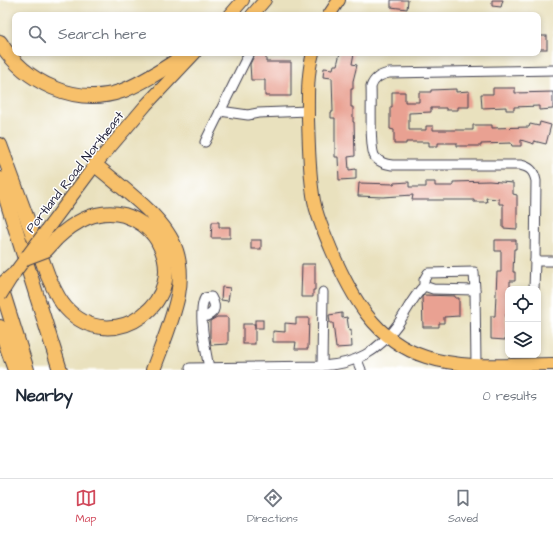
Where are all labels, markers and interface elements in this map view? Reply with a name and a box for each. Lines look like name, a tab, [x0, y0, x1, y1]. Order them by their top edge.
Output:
search box	[12, 12, 541, 56]
icon: search	[26, 23, 48, 45]
text: Search here	[58, 24, 147, 45]
street label: Portland Road Northeast	[22, 107, 129, 237]
map controls	[505, 286, 541, 358]
button: locate	[505, 286, 541, 322]
button: layers	[505, 322, 541, 358]
text: Nearby	[16, 384, 73, 408]
text: 0 results	[482, 387, 537, 405]
tab: Map	[75, 487, 97, 526]
tab: Directions	[247, 487, 298, 526]
tab: Saved	[448, 487, 478, 526]

